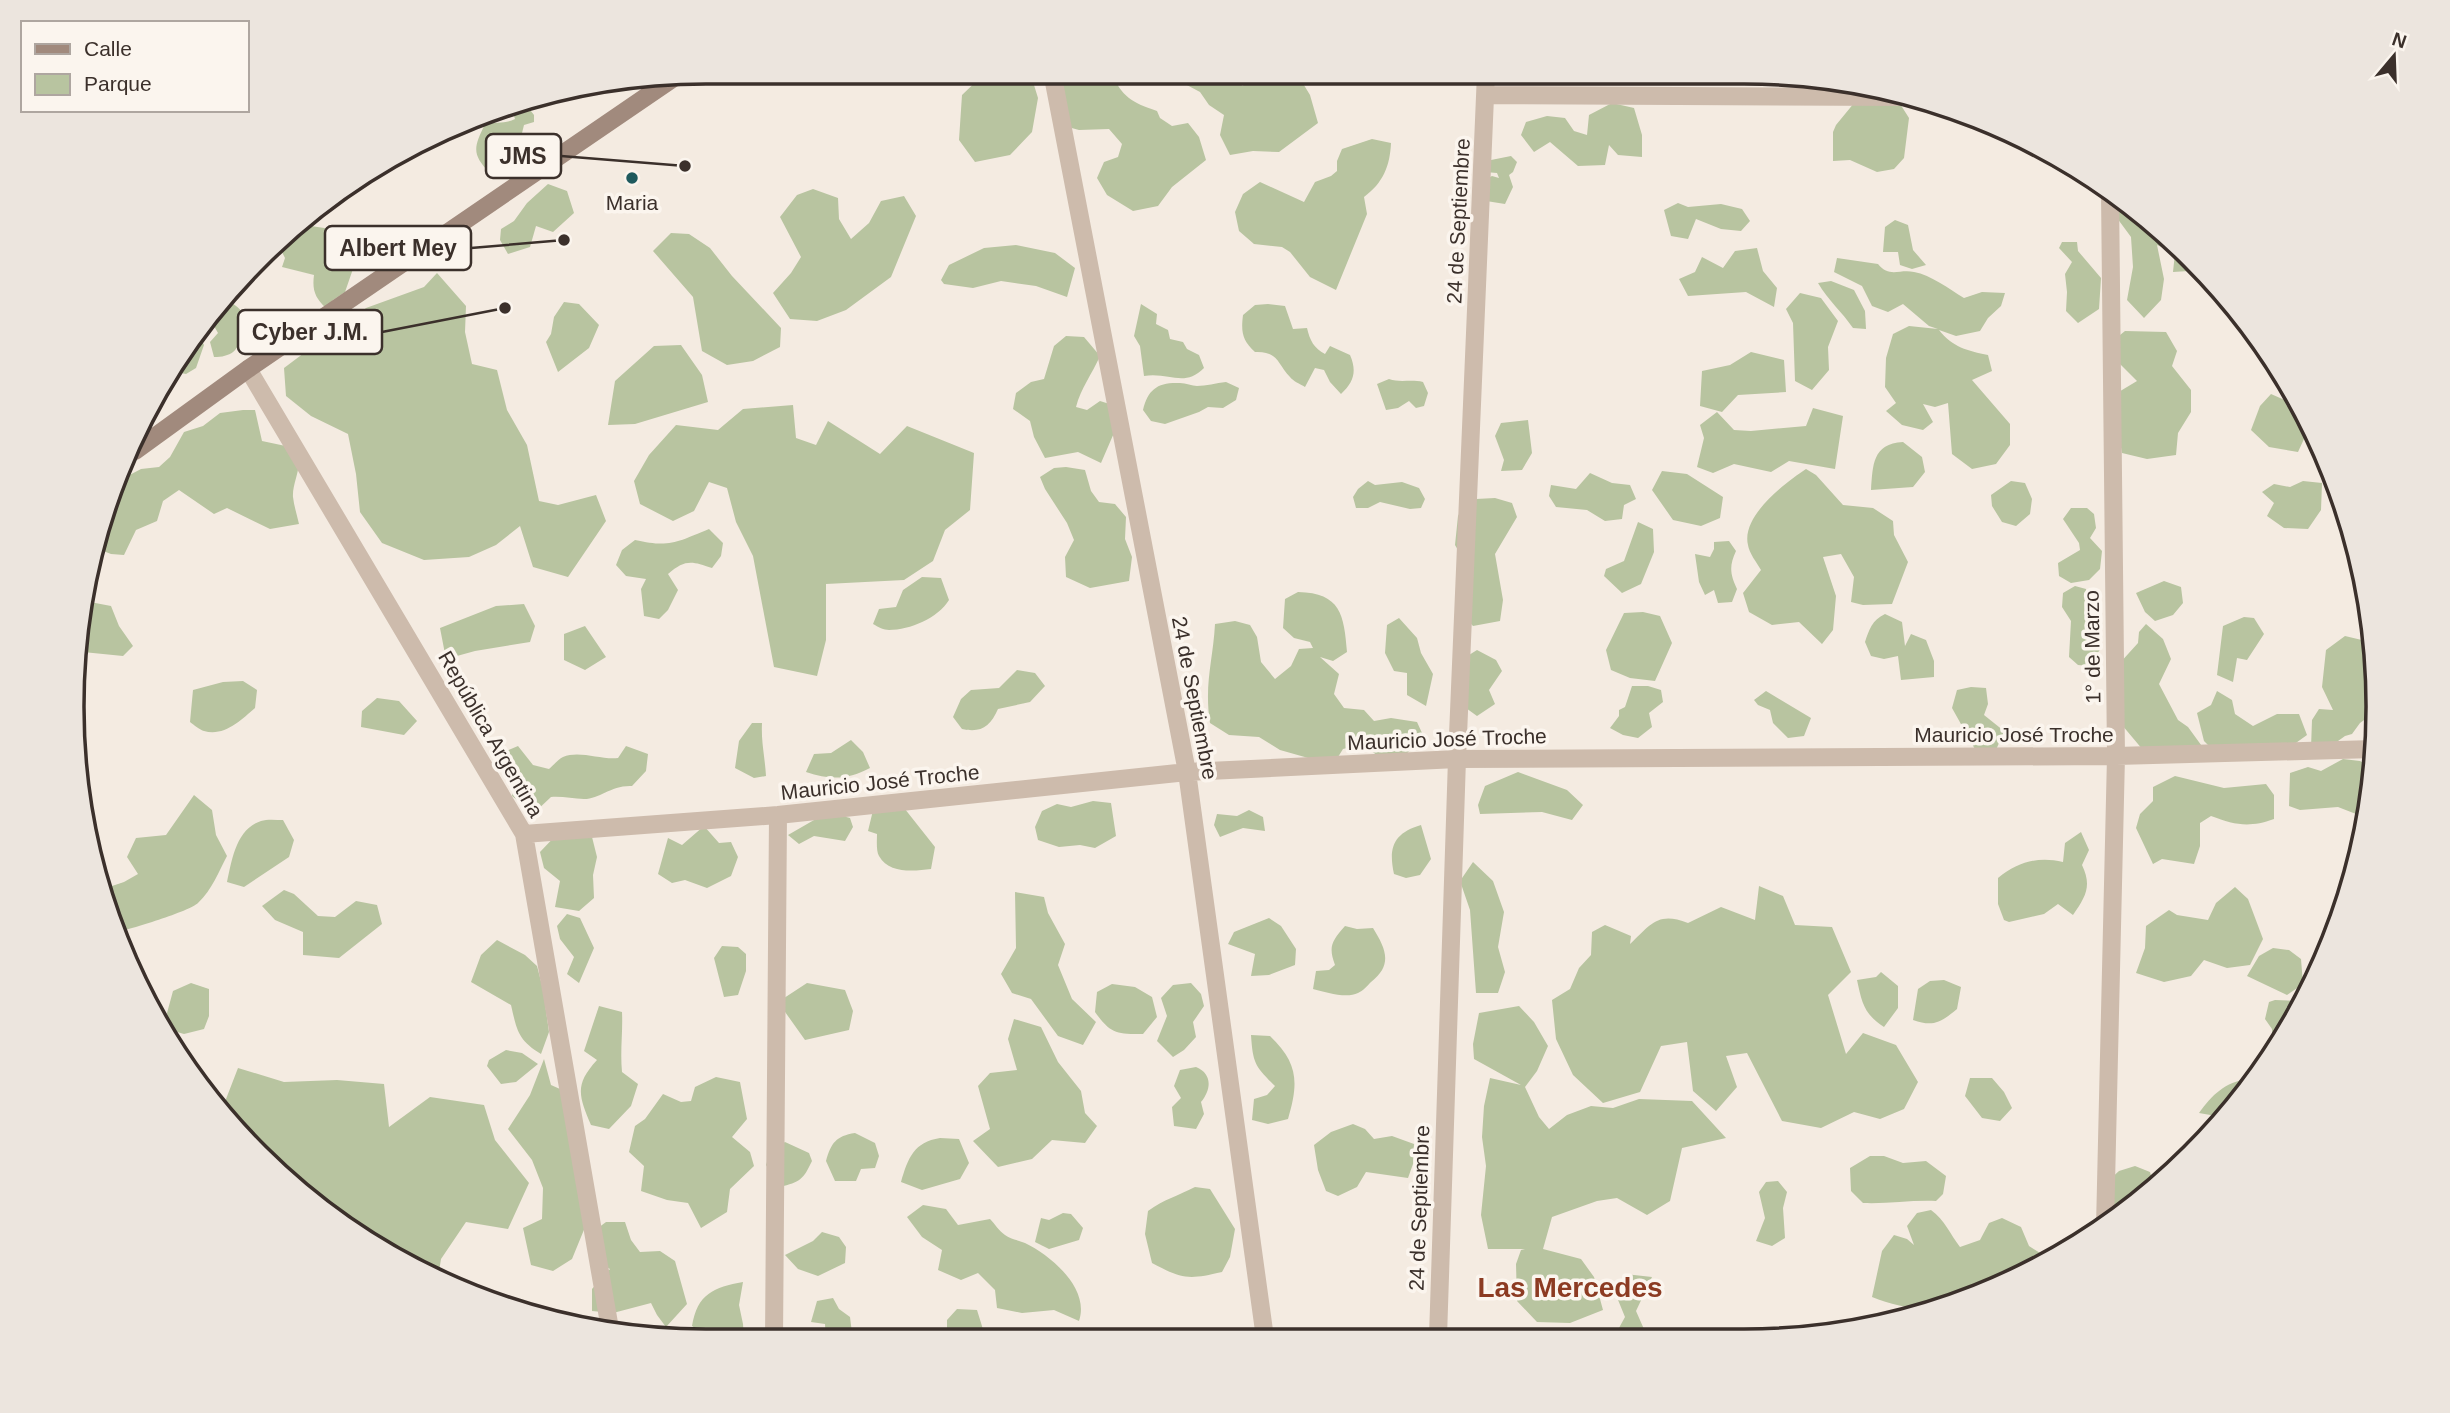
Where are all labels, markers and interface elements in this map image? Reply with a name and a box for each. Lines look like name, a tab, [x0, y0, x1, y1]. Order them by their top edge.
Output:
legend	[21, 21, 248, 112]
north arrow	[2359, 21, 2429, 91]
text: N	[2389, 28, 2409, 53]
text: Calle	[84, 37, 132, 60]
text: Parque	[84, 72, 152, 95]
callout: JMS	[486, 134, 561, 178]
street label: 24 de Septiembre	[1442, 138, 1474, 304]
text: JMS	[499, 143, 547, 169]
marker: Maria	[624, 170, 640, 186]
place label: Maria	[606, 191, 659, 214]
callout: Albert Mey	[325, 226, 471, 270]
text: Albert Mey	[339, 235, 457, 261]
callout: Cyber J.M.	[238, 310, 382, 354]
text: Cyber J.M.	[252, 319, 368, 345]
street label: 1° de Marzo	[2080, 590, 2104, 704]
street label: 24 de Septiembre	[1168, 614, 1222, 782]
street label: República Argentina	[434, 647, 548, 821]
street label: Mauricio José Troche	[1914, 723, 2114, 746]
street label: Mauricio José Troche	[1347, 724, 1547, 754]
street label: Mauricio José Troche	[780, 760, 980, 804]
street label: 24 de Septiembre	[1405, 1125, 1433, 1291]
district label: Las Mercedes	[1477, 1272, 1663, 1303]

